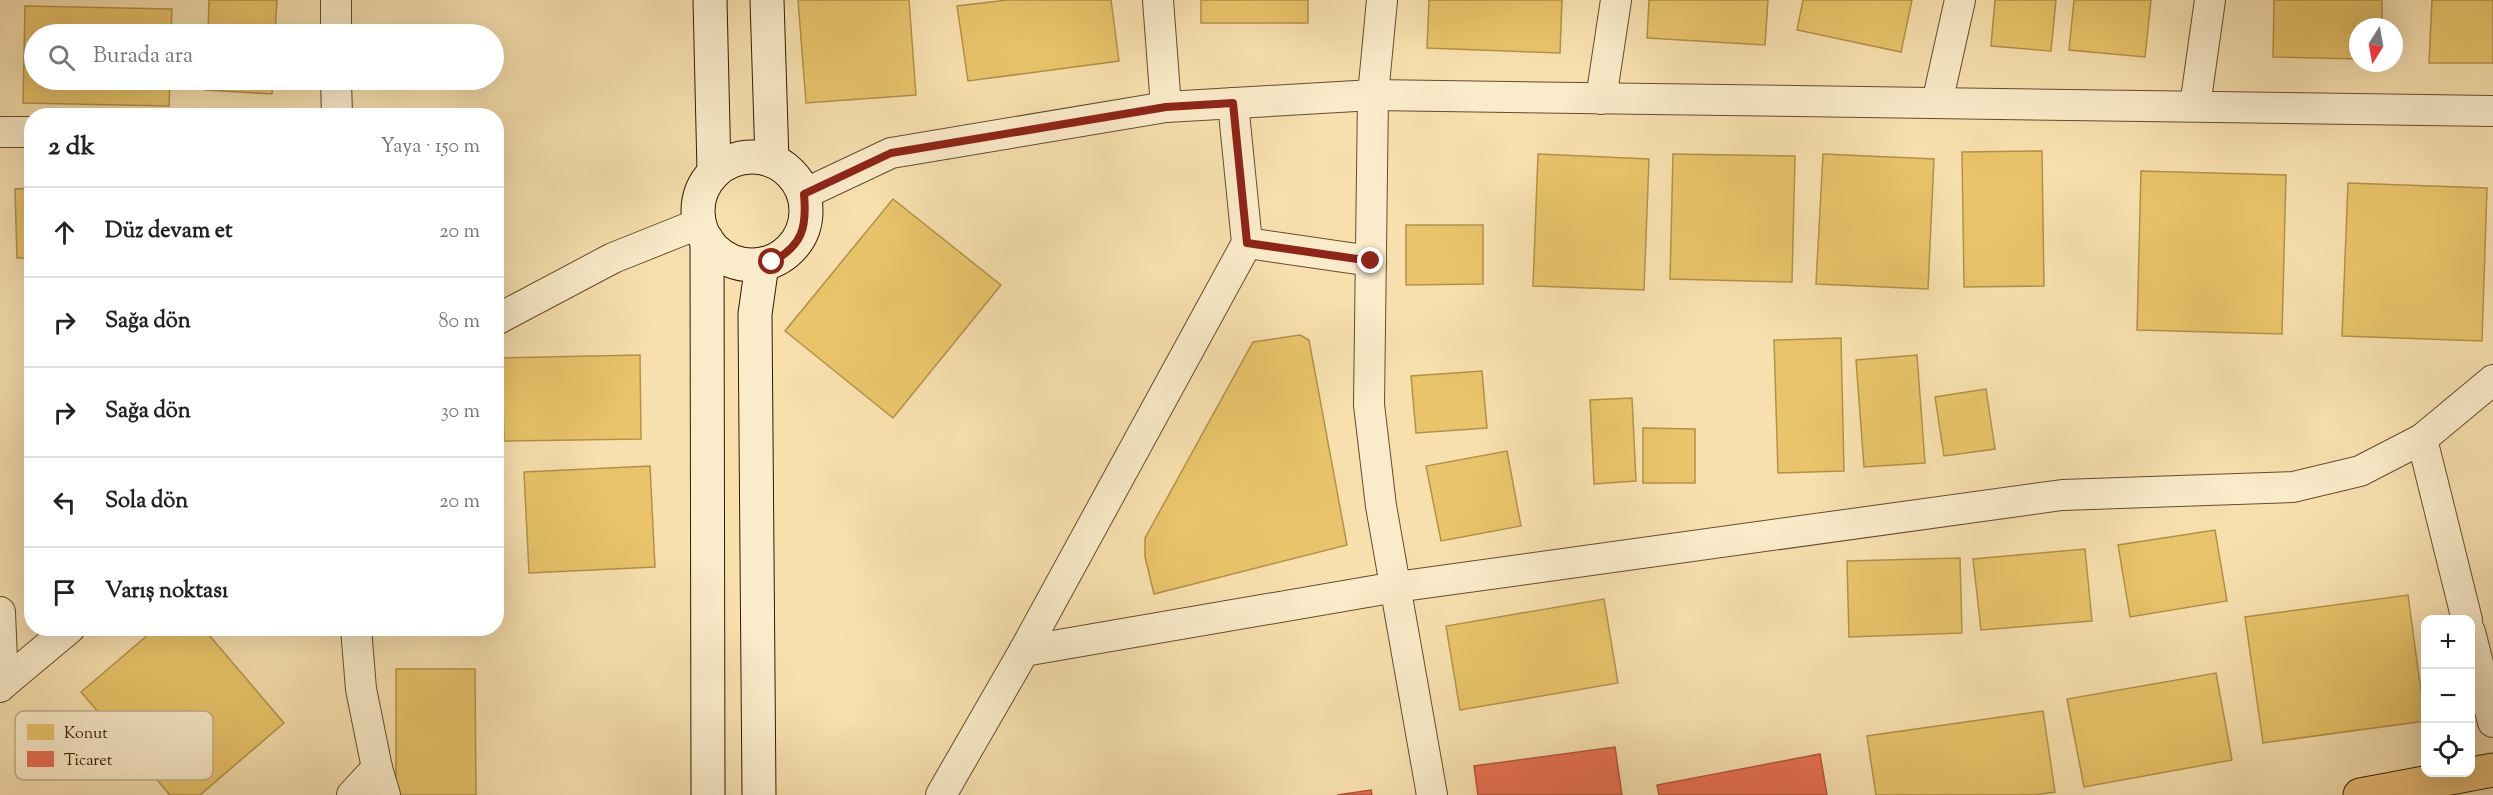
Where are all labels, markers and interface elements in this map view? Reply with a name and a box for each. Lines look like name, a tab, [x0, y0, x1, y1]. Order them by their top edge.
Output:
north arrow	[2349, 18, 2403, 72]
search box	[24, 24, 504, 90]
icon: search	[45, 41, 78, 74]
text: Burada ara	[93, 41, 193, 73]
text: 2 dk	[48, 129, 95, 166]
text: Yaya · 150 m	[380, 133, 480, 162]
icon: ahead	[48, 216, 81, 249]
text: Düz devam et	[105, 216, 232, 248]
text: 20 m	[439, 218, 480, 247]
route end	[1357, 247, 1383, 273]
route start	[758, 248, 784, 274]
icon: right	[48, 306, 81, 339]
text: Sağa dön	[105, 306, 191, 338]
text: 80 m	[439, 308, 480, 337]
icon: right	[48, 396, 81, 429]
text: Sağa dön	[105, 396, 191, 428]
text: 30 m	[441, 398, 480, 427]
icon: left	[48, 486, 81, 519]
text: Sola dön	[105, 486, 188, 518]
text: 20 m	[439, 488, 480, 517]
icon: arrive	[48, 576, 81, 609]
text: Varış noktası	[105, 576, 228, 608]
map controls	[2421, 615, 2475, 777]
button: +	[2421, 615, 2475, 669]
button: −	[2421, 669, 2475, 723]
legend	[15, 711, 213, 780]
text: Konut	[64, 723, 108, 746]
button: locate	[2421, 723, 2475, 777]
text: Ticaret	[64, 750, 113, 773]

